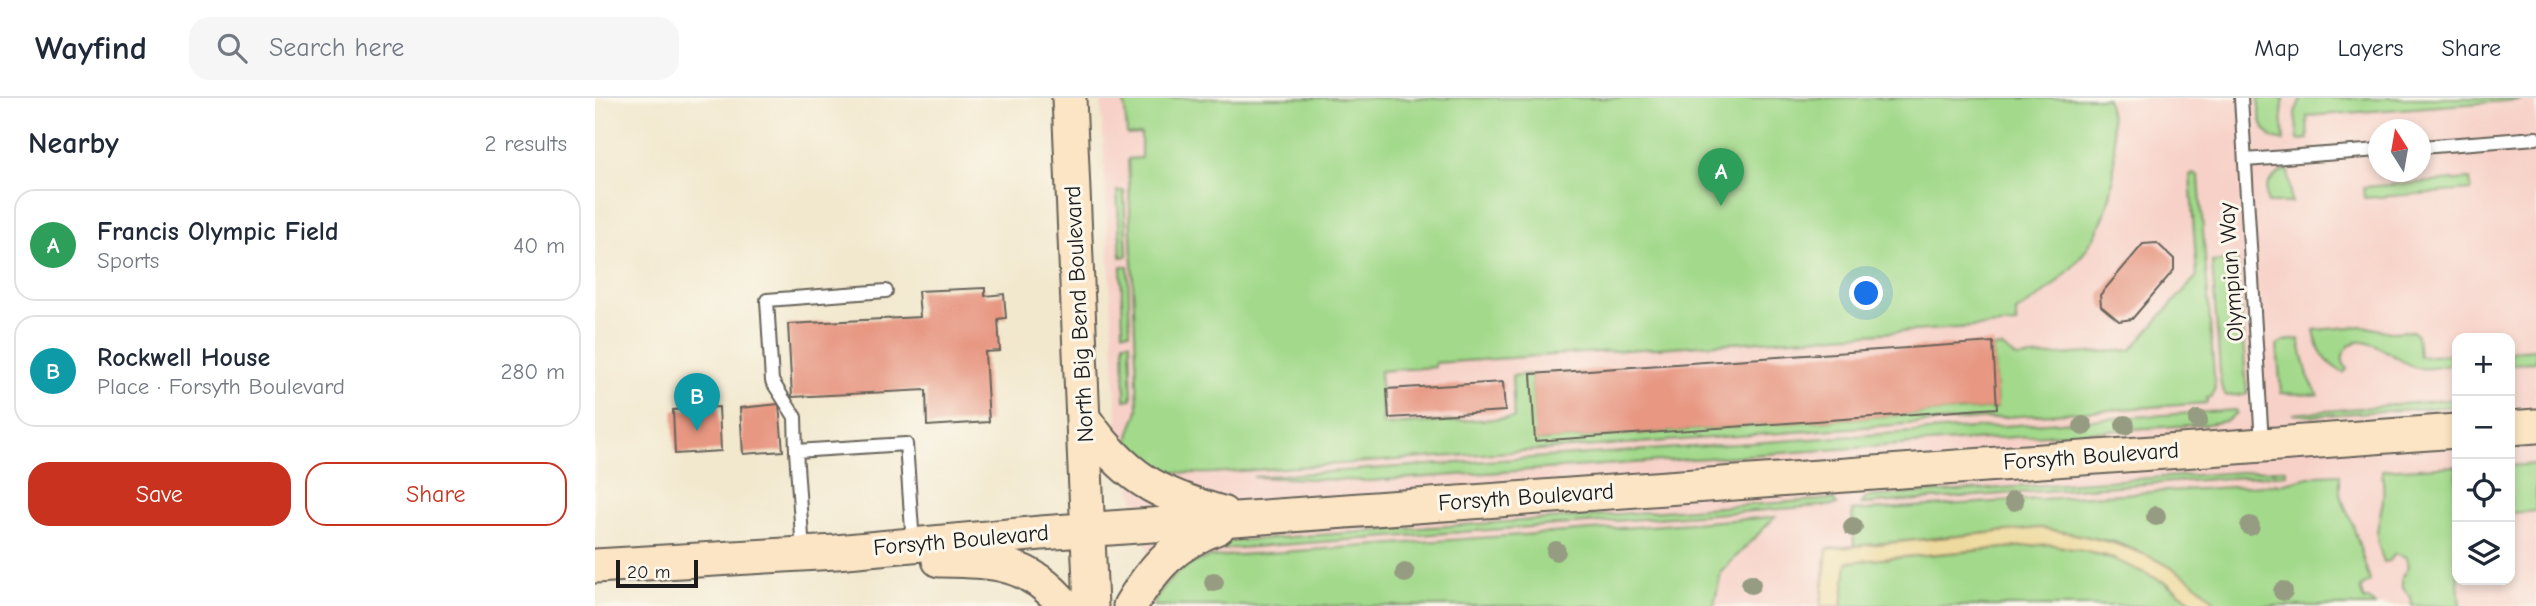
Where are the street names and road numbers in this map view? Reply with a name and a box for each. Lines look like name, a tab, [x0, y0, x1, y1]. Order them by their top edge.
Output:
street label: North Big Bend Boulevard	[1059, 185, 1099, 443]
street label: Olympian Way	[2213, 201, 2249, 342]
street label: Forsyth Boulevard	[2002, 436, 2180, 476]
street label: Forsyth Boulevard	[1437, 477, 1615, 517]
street label: Forsyth Boulevard	[872, 519, 1050, 561]

